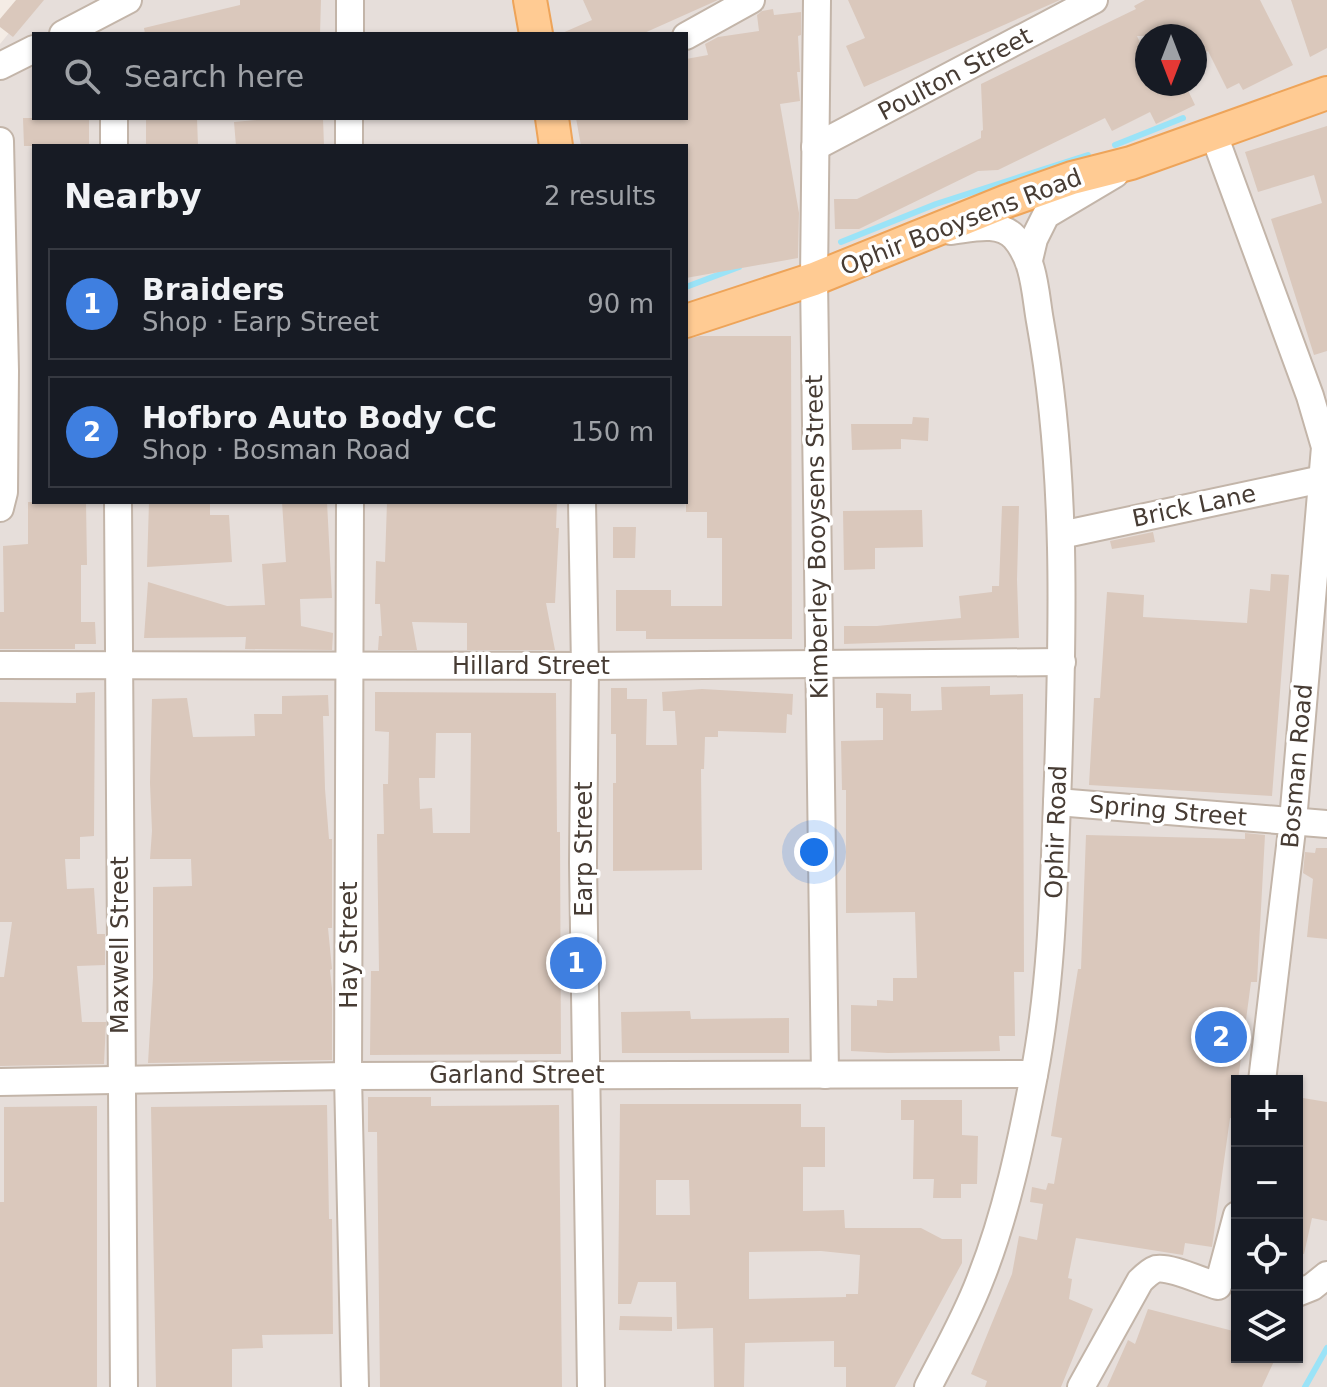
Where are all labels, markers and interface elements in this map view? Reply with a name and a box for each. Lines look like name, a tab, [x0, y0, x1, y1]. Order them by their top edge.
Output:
street label: Poulton Street	[873, 22, 1037, 126]
north arrow	[1135, 24, 1207, 96]
search box	[32, 32, 688, 120]
icon: search	[60, 54, 104, 98]
text: Search here	[124, 59, 304, 94]
street label: Ophir Booysens Road	[836, 163, 1086, 281]
text: Nearby	[64, 176, 202, 216]
text: 2 results	[544, 181, 656, 211]
text: Braiders	[142, 272, 285, 307]
text: 1	[83, 289, 101, 319]
text: 90 m	[587, 289, 654, 319]
text: Shop · Earp Street	[142, 307, 379, 337]
street label: Kimberley Booysens Street	[800, 375, 834, 699]
text: Hofbro Auto Body CC	[142, 400, 497, 435]
text: 2	[83, 417, 101, 447]
text: 150 m	[571, 417, 654, 447]
text: Shop · Bosman Road	[142, 435, 411, 465]
street label: Brick Lane	[1130, 479, 1258, 533]
street label: Hillard Street	[452, 652, 610, 680]
street label: Bosman Road	[1276, 683, 1318, 849]
street label: Ophir Road	[1040, 765, 1072, 899]
street label: Earp Street	[570, 781, 598, 917]
street label: Spring Street	[1088, 790, 1248, 832]
your location	[794, 832, 834, 872]
street label: Maxwell Street	[106, 856, 134, 1034]
street label: Hay Street	[335, 881, 363, 1009]
pin: 1	[550, 933, 602, 993]
pin: 2	[1195, 1007, 1247, 1067]
street label: Garland Street	[429, 1061, 605, 1089]
map controls	[1231, 1075, 1303, 1363]
button: +	[1231, 1075, 1303, 1147]
button: −	[1231, 1147, 1303, 1219]
button: locate	[1231, 1219, 1303, 1291]
button: layers	[1231, 1291, 1303, 1363]

